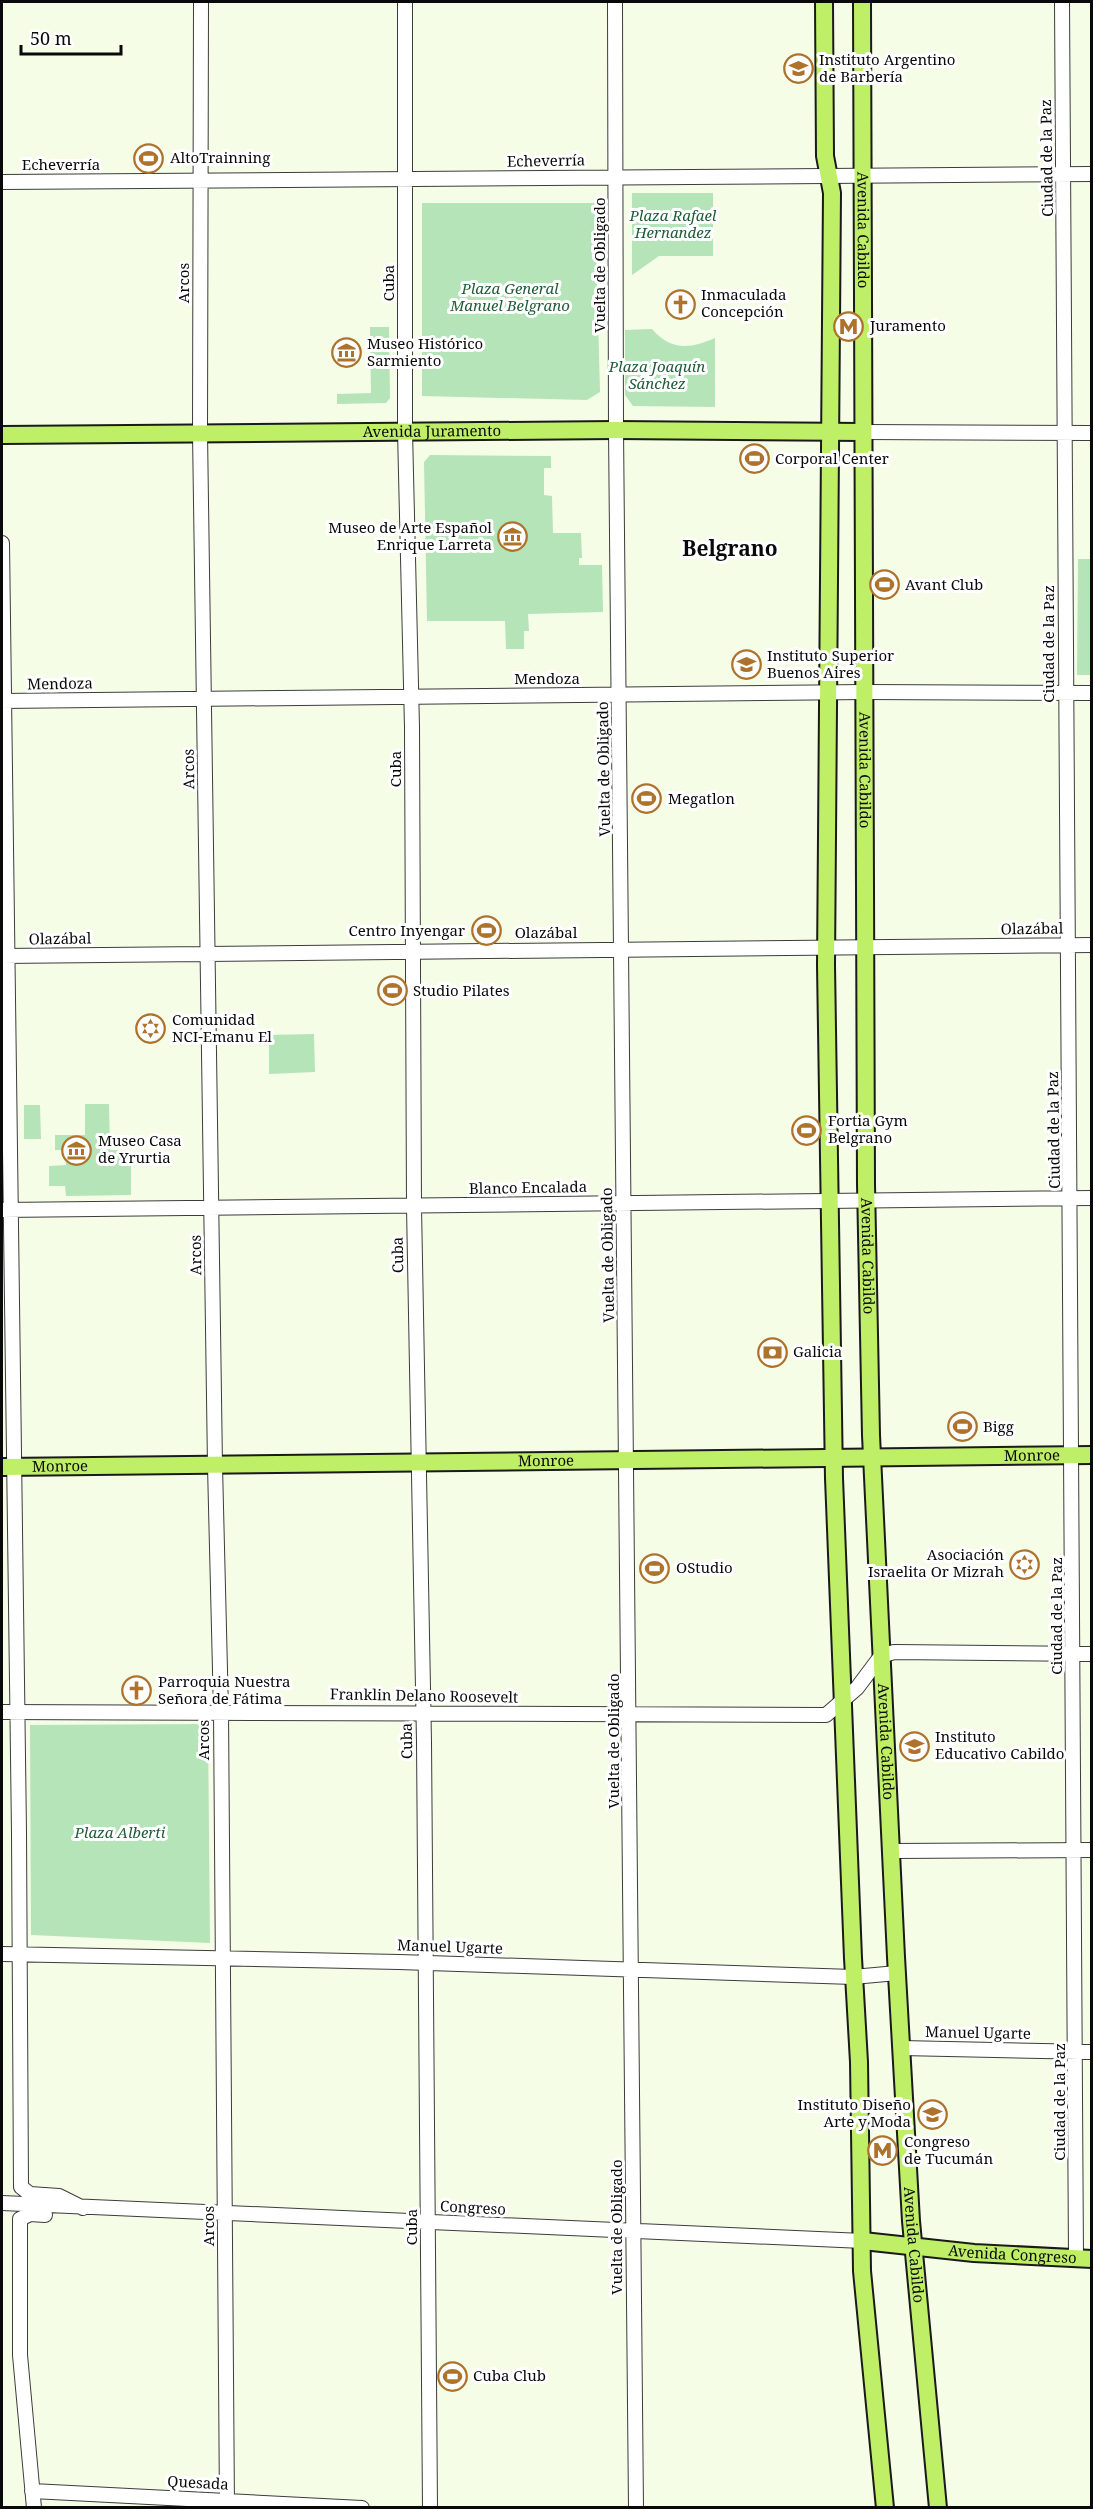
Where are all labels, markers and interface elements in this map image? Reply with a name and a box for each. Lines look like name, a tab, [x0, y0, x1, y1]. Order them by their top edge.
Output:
scale bar	[21, 18, 122, 56]
text: 50 m	[30, 26, 72, 50]
place label: Instituto Argentino de Barbería	[819, 49, 956, 86]
school or university icon: Instituto Argentino de Barbería	[782, 53, 814, 85]
street label: Ciudad de la Paz	[1035, 99, 1057, 217]
sports icon: AltoTrainning	[133, 142, 165, 174]
place label: AltoTrainning	[170, 147, 270, 167]
street label: Echeverría	[507, 149, 585, 171]
street label: Echeverría	[22, 154, 100, 174]
street label: Avenida Cabildo	[854, 172, 874, 288]
street label: Vuelta de Obligado	[589, 197, 609, 333]
park label: Plaza Rafael Hernandez	[629, 205, 717, 242]
street label: Arcos	[173, 263, 193, 303]
street label: Cuba	[378, 265, 398, 301]
park label: Plaza General Manuel Belgrano	[449, 278, 570, 315]
place label: Inmaculada Concepción	[701, 284, 786, 321]
church icon: Inmaculada Concepción	[664, 288, 696, 320]
metro station icon: Juramento	[833, 310, 865, 342]
place label: Juramento	[869, 315, 946, 335]
place label: Museo Histórico Sarmiento	[367, 333, 483, 370]
museum icon: Museo Histórico Sarmiento	[330, 337, 362, 369]
park label: Plaza Joaquín Sánchez	[608, 356, 705, 393]
street label: Avenida Juramento	[363, 420, 501, 441]
sports icon: Corporal Center	[738, 443, 770, 475]
place label: Corporal Center	[775, 448, 889, 468]
place label: Museo de Arte Español Enrique Larreta	[328, 517, 492, 554]
museum icon: Museo de Arte Español Enrique Larreta	[497, 521, 529, 553]
district label: Belgrano	[682, 534, 778, 562]
sports icon: Avant Club	[868, 569, 900, 601]
place label: Avant Club	[905, 574, 983, 594]
street label: Ciudad de la Paz	[1038, 585, 1058, 703]
place label: Instituto Superior Buenos Aires	[767, 645, 894, 682]
school or university icon: Instituto Superior Buenos Aires	[730, 649, 762, 681]
street label: Mendoza	[514, 668, 580, 688]
street label: Mendoza	[27, 672, 93, 694]
street label: Vuelta de Obligado	[592, 701, 614, 837]
street label: Avenida Cabildo	[855, 712, 876, 828]
street label: Arcos	[178, 748, 198, 789]
street label: Cuba	[385, 751, 405, 787]
sports icon: Megatlon	[631, 783, 663, 815]
place label: Megatlon	[668, 788, 735, 808]
sports icon: Centro Inyengar	[470, 915, 502, 947]
street label: Olazábal	[1000, 917, 1064, 939]
place label: Centro Inyengar	[349, 920, 465, 940]
street label: Olazábal	[515, 922, 578, 942]
street label: Olazábal	[28, 927, 92, 949]
sports icon: Studio Pilates	[376, 975, 408, 1007]
place label: Studio Pilates	[413, 980, 510, 1000]
place label: Comunidad NCI-Emanu El	[172, 1009, 272, 1046]
synagogue icon: Comunidad NCI-Emanu El	[135, 1013, 167, 1045]
street label: Ciudad de la Paz	[1042, 1071, 1064, 1189]
place label: Fortia Gym Belgrano	[828, 1110, 908, 1147]
sports icon: Fortia Gym Belgrano	[791, 1114, 823, 1146]
place label: Museo Casa de Yrurtia	[98, 1130, 182, 1167]
museum icon: Museo Casa de Yrurtia	[61, 1134, 93, 1166]
street label: Blanco Encalada	[469, 1176, 587, 1198]
street label: Vuelta de Obligado	[596, 1187, 618, 1323]
street label: Avenida Cabildo	[857, 1197, 880, 1315]
street label: Arcos	[185, 1234, 205, 1275]
street label: Cuba	[387, 1237, 407, 1273]
bank icon: Galicia	[756, 1336, 788, 1368]
place label: Galicia	[793, 1341, 842, 1361]
sports icon: Bigg	[946, 1411, 978, 1443]
place label: Bigg	[983, 1416, 1014, 1436]
street label: Monroe	[1004, 1444, 1060, 1465]
street label: Monroe	[518, 1450, 574, 1470]
street label: Monroe	[32, 1455, 88, 1476]
place label: Asociación Israelita Or Mizrah	[868, 1544, 1004, 1581]
synagogue icon: Asociación Israelita Or Mizrah	[1009, 1548, 1041, 1580]
sports icon: OStudio	[639, 1552, 671, 1584]
place label: OStudio	[676, 1557, 733, 1577]
street label: Ciudad de la Paz	[1046, 1557, 1066, 1675]
place label: Parroquia Nuestra Señora de Fátima	[158, 1671, 290, 1708]
street label: Vuelta de Obligado	[603, 1673, 623, 1809]
church icon: Parroquia Nuestra Señora de Fátima	[121, 1675, 153, 1707]
street label: Franklin Delano Roosevelt	[330, 1683, 518, 1707]
street label: Avenida Cabildo	[874, 1683, 899, 1800]
street label: Arcos	[193, 1720, 213, 1760]
street label: Cuba	[396, 1723, 416, 1759]
place label: Instituto Educativo Cabildo	[935, 1726, 1064, 1763]
school or university icon: Instituto Educativo Cabildo	[898, 1730, 930, 1762]
park label: Plaza Alberti	[74, 1822, 166, 1842]
street label: Manuel Ugarte	[397, 1934, 503, 1958]
street label: Manuel Ugarte	[925, 2021, 1031, 2043]
street label: Ciudad de la Paz	[1049, 2043, 1069, 2161]
place label: Instituto Diseño Arte y Moda	[798, 2094, 911, 2131]
school or university icon: Instituto Diseño Arte y Moda	[916, 2098, 948, 2130]
place label: Congreso de Tucumán	[904, 2131, 993, 2168]
metro station icon: Congreso de Tucumán	[867, 2135, 899, 2167]
street label: Vuelta de Obligado	[606, 2159, 626, 2295]
street label: Avenida Cabildo	[900, 2186, 930, 2304]
street label: Congreso	[440, 2195, 507, 2219]
street label: Arcos	[198, 2206, 218, 2246]
street label: Cuba	[401, 2209, 421, 2245]
street label: Avenida Congreso	[947, 2239, 1077, 2267]
sports icon: Cuba Club	[436, 2360, 468, 2392]
place label: Cuba Club	[473, 2365, 546, 2385]
street label: Quesada	[167, 2470, 229, 2494]

